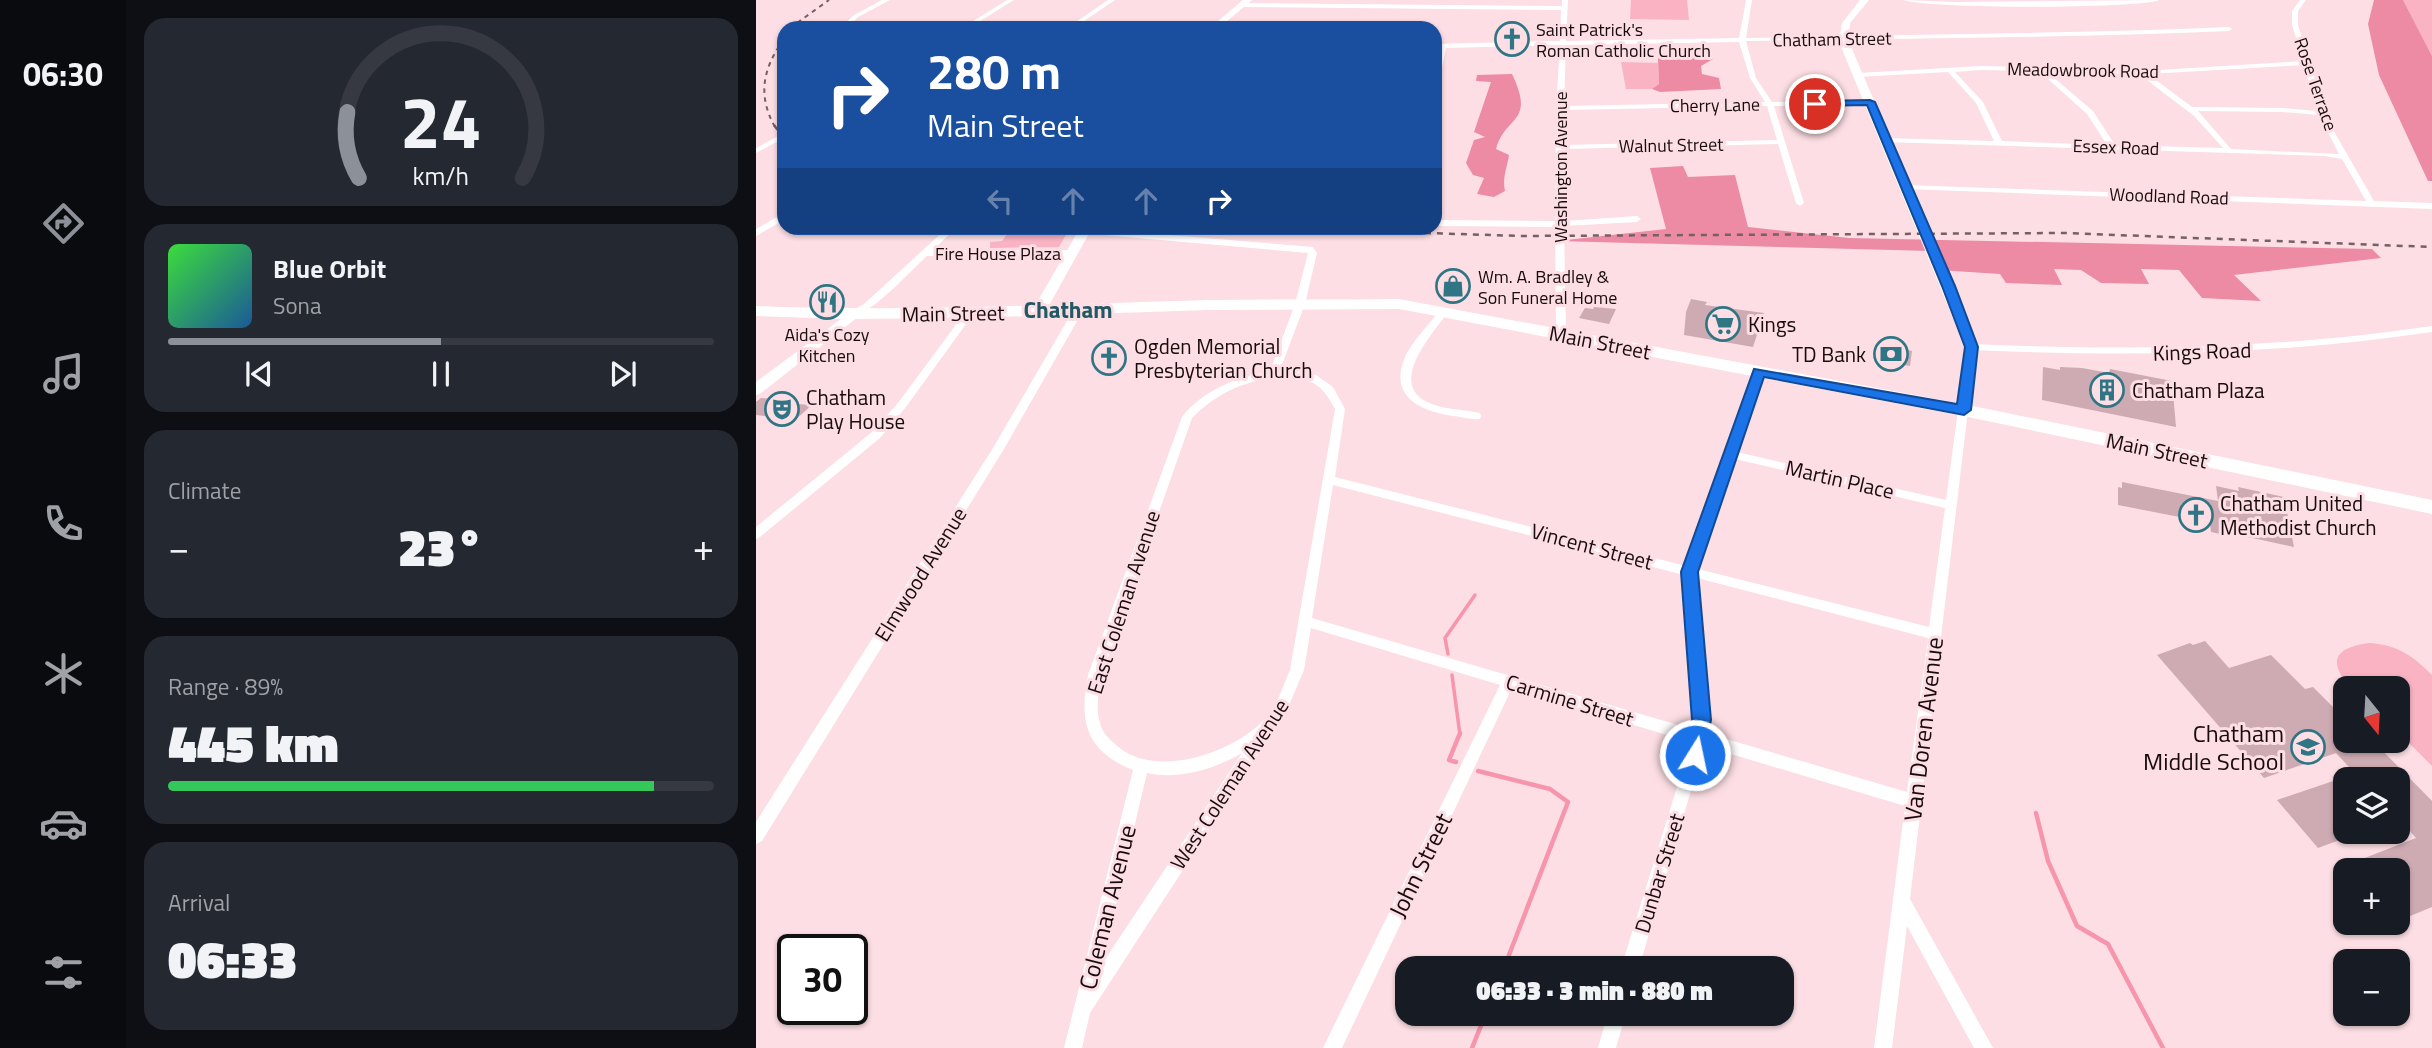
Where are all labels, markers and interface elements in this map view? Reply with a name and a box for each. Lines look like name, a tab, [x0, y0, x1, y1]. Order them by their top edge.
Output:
place label: Saint Patrick's Roman Catholic Church	[1536, 16, 1711, 64]
church icon: Saint Patrick's Roman Catholic Church	[1493, 20, 1531, 58]
street label: Chatham Street	[1772, 24, 1892, 54]
text: 280 m	[927, 33, 1061, 108]
street label: Rose Terrace	[2287, 34, 2345, 134]
icon: right	[812, 49, 903, 140]
text: 06:30	[23, 50, 103, 98]
street label: Meadowbrook Road	[2007, 55, 2159, 85]
text: 24	[400, 66, 482, 176]
pin	[1785, 74, 1845, 134]
icon: arrive	[1796, 85, 1834, 123]
street label: Washington Avenue	[1547, 91, 1574, 243]
street label: Cherry Lane	[1670, 91, 1760, 119]
text: Main Street	[927, 101, 1084, 149]
street label: Walnut Street	[1618, 131, 1724, 159]
street label: Essex Road	[2072, 132, 2160, 162]
text: km/h	[413, 157, 469, 195]
street label: Woodland Road	[2109, 180, 2229, 212]
icon: left	[981, 182, 1019, 220]
icon: ahead	[1054, 182, 1092, 220]
icon: ahead	[1127, 182, 1165, 220]
icon: right	[1200, 182, 1238, 220]
icon: directions	[39, 199, 88, 248]
street label: Fire House Plaza	[935, 240, 1061, 267]
text: Blue Orbit	[273, 249, 386, 288]
place label: Wm. A. Bradley & Son Funeral Home	[1478, 263, 1617, 311]
shop icon: Wm. A. Bradley & Son Funeral Home	[1434, 267, 1472, 305]
restaurant icon: Aida's Cozy Kitchen	[808, 283, 846, 321]
text: Sona	[273, 288, 321, 323]
district label: Chatham	[1023, 292, 1113, 327]
street label: Main Street	[901, 296, 1005, 330]
supermarket icon: Kings	[1704, 305, 1742, 343]
place label: Kings	[1748, 308, 1796, 340]
street label: Main Street	[1546, 316, 1654, 368]
place label: Aida's Cozy Kitchen	[784, 321, 870, 369]
place label: Ogden Memorial Presbyterian Church	[1134, 330, 1312, 386]
street label: Kings Road	[2152, 333, 2252, 369]
bank icon: TD Bank	[1872, 335, 1910, 373]
place label: TD Bank	[1792, 338, 1866, 370]
church icon: Ogden Memorial Presbyterian Church	[1090, 339, 1128, 377]
icon: music	[39, 349, 88, 398]
icon: previous	[240, 355, 278, 393]
icon: pause	[422, 355, 460, 393]
icon: next	[604, 355, 642, 393]
building icon: Chatham Plaza	[2088, 371, 2126, 409]
place label: Chatham Plaza	[2132, 374, 2265, 406]
place label: Chatham Play House	[806, 381, 905, 437]
theatre icon: Chatham Play House	[763, 390, 801, 428]
street label: Main Street	[2103, 424, 2211, 476]
street label: Martin Place	[1782, 451, 1898, 507]
text: Climate	[168, 473, 241, 508]
place label: Chatham United Methodist Church	[2220, 487, 2377, 543]
church icon: Chatham United Methodist Church	[2177, 496, 2215, 534]
icon: phone	[39, 499, 88, 548]
street label: Elmwood Avenue	[866, 500, 974, 648]
street label: East Coleman Avenue	[1078, 506, 1168, 698]
text: 23°	[398, 507, 484, 586]
street label: Vincent Street	[1527, 514, 1657, 578]
text: −	[168, 518, 189, 576]
text: +	[693, 518, 714, 576]
street label: Van Doren Avenue	[1894, 635, 1952, 823]
icon: climate	[39, 649, 88, 698]
street label: Carmine Street	[1502, 665, 1638, 735]
text: Range · 89%	[168, 669, 283, 704]
north arrow	[2333, 676, 2410, 752]
map controls	[2333, 676, 2410, 1026]
street label: West Coleman Avenue	[1162, 692, 1296, 876]
text: 445 km	[168, 703, 339, 782]
place label: Chatham Middle School	[2143, 715, 2284, 779]
position arrow	[1658, 718, 1732, 792]
school or university icon: Chatham Middle School	[2289, 728, 2327, 766]
button: layers	[2333, 767, 2410, 844]
icon: car	[39, 799, 88, 848]
street label: John Street	[1379, 806, 1461, 923]
street label: Dunbar Street	[1626, 809, 1693, 937]
street label: Coleman Avenue	[1069, 821, 1145, 993]
button: +	[2333, 858, 2410, 935]
text: Arrival	[168, 885, 230, 920]
text: 06:33	[168, 919, 297, 998]
speed limit sign: 30	[777, 934, 868, 1025]
icon: filters	[39, 948, 88, 997]
button: −	[2333, 949, 2410, 1026]
text: 06:33 · 3 min · 880 m	[1476, 971, 1713, 1010]

